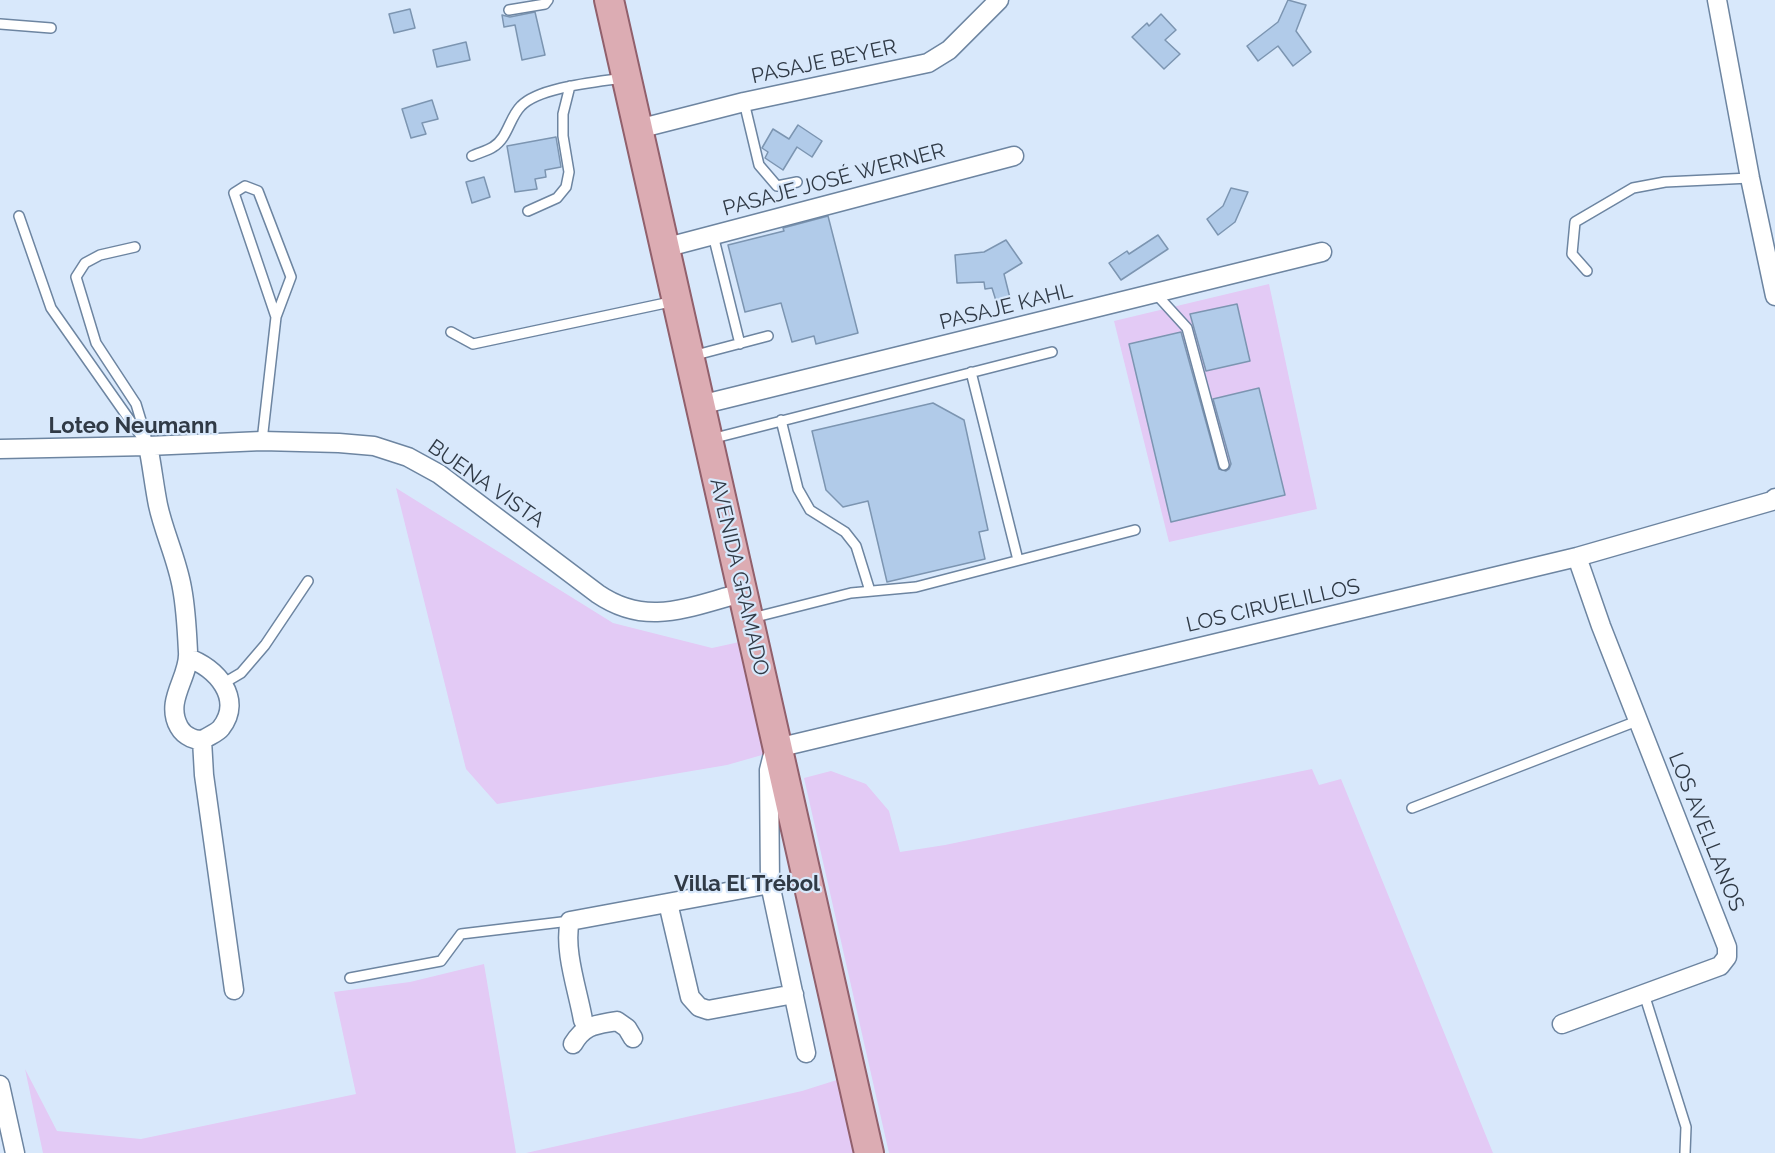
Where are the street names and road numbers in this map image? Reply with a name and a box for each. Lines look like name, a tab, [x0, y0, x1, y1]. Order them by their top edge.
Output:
street label: PASAJE BEYER	[749, 34, 899, 90]
street label: PASAJE JOSÉ WERNER	[720, 138, 948, 222]
street label: PASAJE KAHL	[937, 278, 1075, 336]
street label: BUENA VISTA	[423, 435, 549, 533]
street label: AVENIDA GRAMADO	[704, 476, 774, 678]
street label: LOS CIRUELILLOS	[1184, 574, 1362, 638]
street label: LOS AVELLANOS	[1663, 749, 1749, 915]

